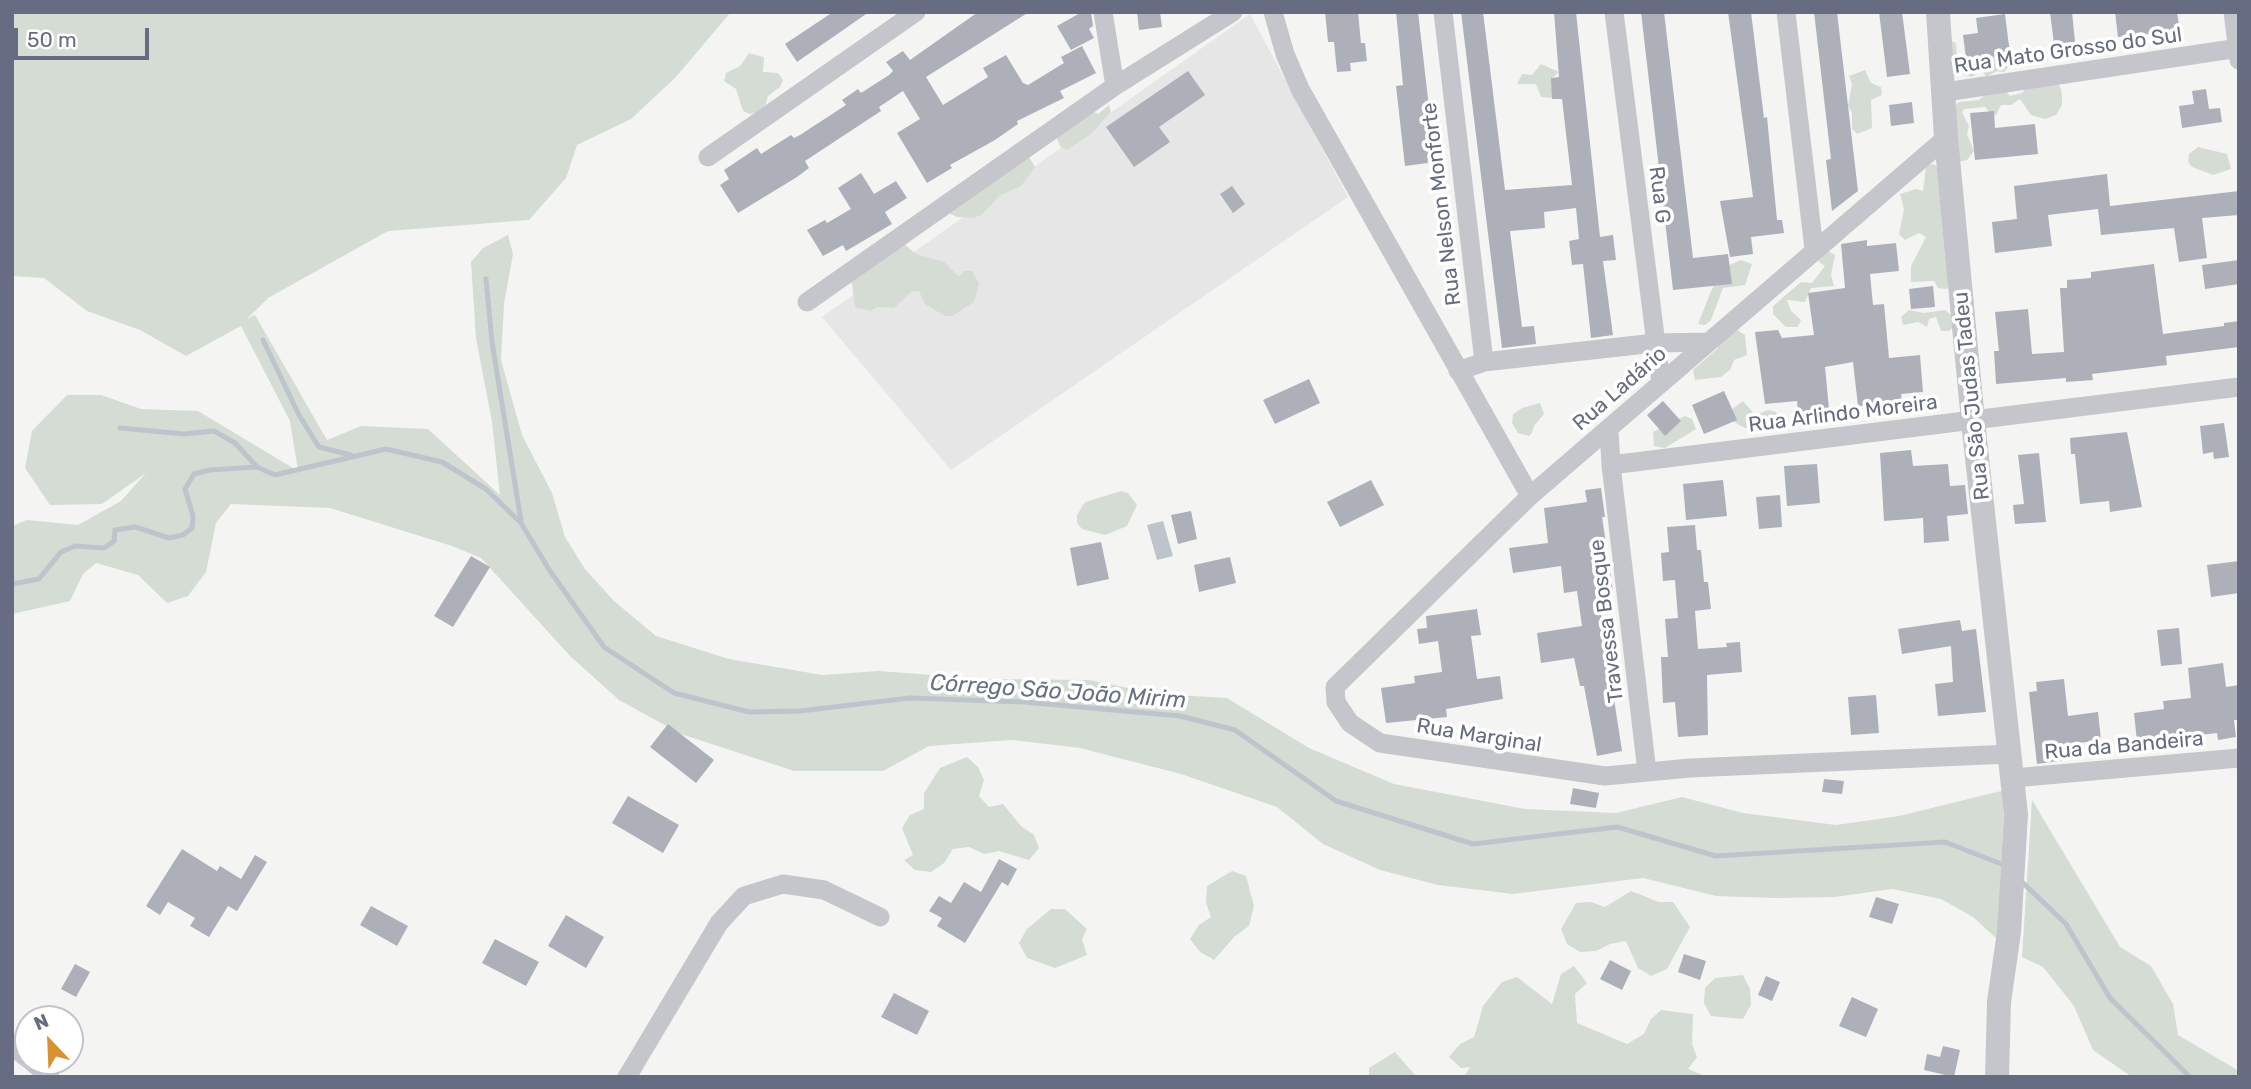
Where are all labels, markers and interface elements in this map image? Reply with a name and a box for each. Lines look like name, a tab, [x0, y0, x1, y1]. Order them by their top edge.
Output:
scale bar	[18, 14, 152, 58]
street label: Rua Mato Grosso do Sul	[1952, 23, 2184, 79]
text: 50 m	[27, 27, 77, 52]
street label: Rua Nelson Monforte	[1417, 101, 1467, 307]
street label: Rua G	[1643, 165, 1675, 225]
street label: Rua São Judas Tadeu	[1949, 291, 1995, 501]
street label: Rua Ladário	[1568, 342, 1672, 436]
street label: Rua Arlindo Moreira	[1747, 390, 1939, 438]
street label: Travessa Bosque	[1584, 538, 1630, 704]
water label: Córrego São João Mirim	[929, 669, 1187, 715]
street label: Rua Marginal	[1415, 714, 1543, 758]
street label: Rua da Bandeira	[2043, 726, 2205, 766]
north arrow	[14, 1005, 84, 1075]
text: N	[31, 1009, 52, 1035]

